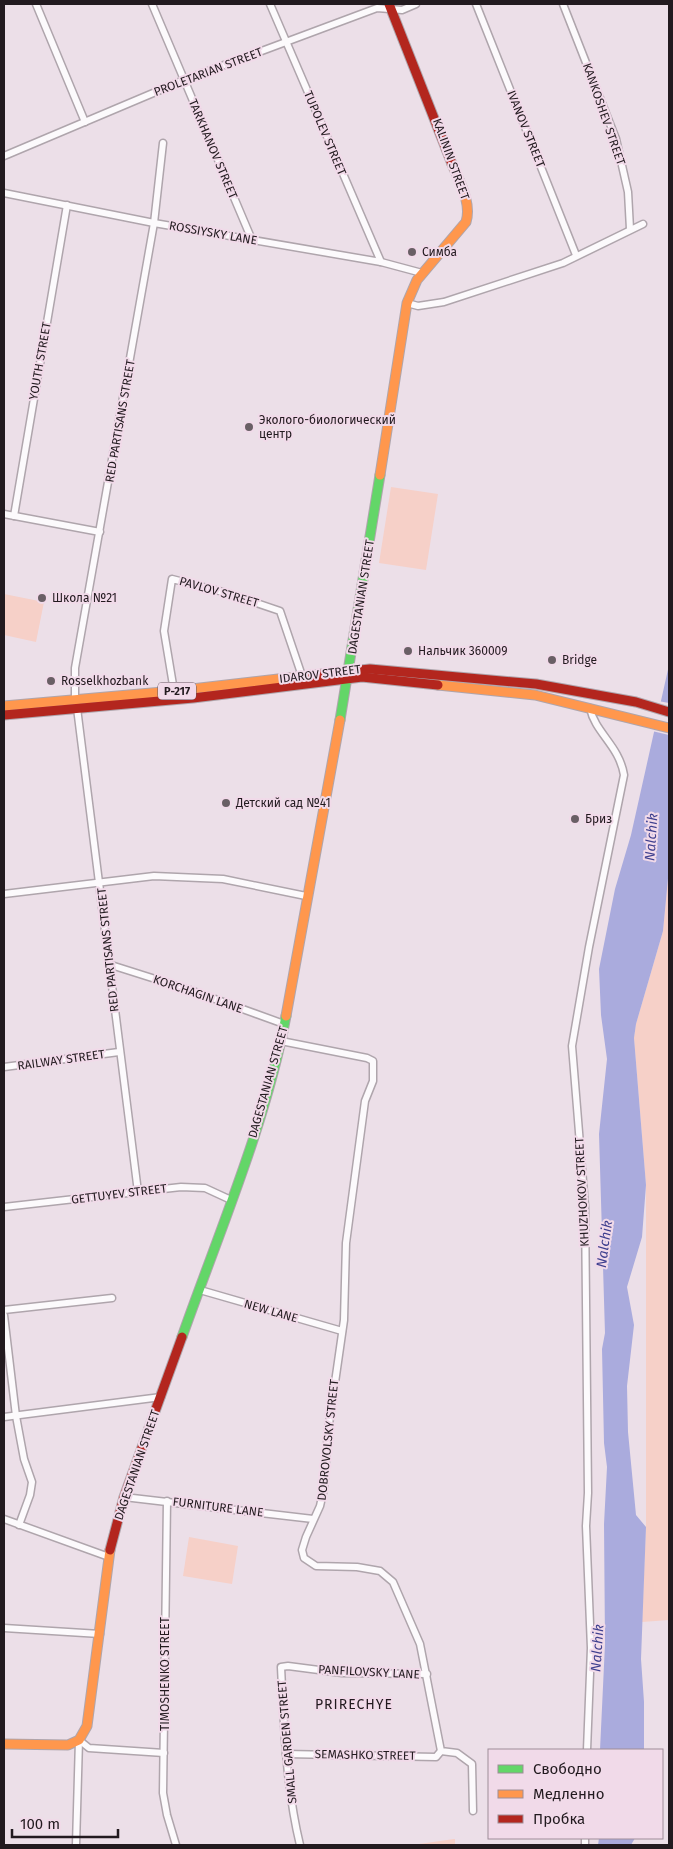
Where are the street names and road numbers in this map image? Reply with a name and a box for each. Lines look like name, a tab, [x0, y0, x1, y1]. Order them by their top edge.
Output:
street label: PROLETARIAN STREET	[152, 45, 265, 99]
street label: KANKOSHEV STREET	[580, 61, 628, 168]
street label: IVANOV STREET	[504, 88, 548, 170]
street label: TUPOLEV STREET	[301, 89, 349, 178]
street label: TARKHANOV STREET	[186, 97, 241, 202]
street label: KALININ STREET	[430, 117, 472, 202]
street label: ROSSIYSKY LANE	[168, 218, 258, 248]
street label: YOUTH STREET	[26, 320, 54, 401]
street label: RED PARTISANS STREET	[102, 358, 138, 484]
street label: DAGESTANIAN STREET	[345, 538, 377, 655]
street label: PAVLOV STREET	[178, 574, 261, 610]
street label: IDAROV STREET	[278, 662, 362, 686]
road number: Р-217	[158, 682, 196, 699]
street label: RED PARTISANS STREET	[94, 887, 121, 1013]
street label: KORCHAGIN LANE	[151, 972, 245, 1016]
street label: DAGESTANIAN STREET	[245, 1024, 291, 1140]
street label: RAILWAY STREET	[16, 1047, 106, 1073]
street label: KHUZHOKOV STREET	[572, 1136, 592, 1247]
street label: GETTUYEV STREET	[70, 1181, 168, 1207]
street label: NEW LANE	[243, 1297, 299, 1325]
street label: DOBROVOLSKY STREET	[315, 1378, 341, 1501]
street label: DAGESTANIAN STREET	[112, 1407, 163, 1522]
street label: FURNITURE LANE	[172, 1494, 264, 1520]
street label: TIMOSHENKO STREET	[158, 1616, 172, 1731]
street label: PANFILOVSKY LANE	[318, 1662, 420, 1682]
street label: SMALL GARDEN STREET	[275, 1679, 299, 1804]
street label: SEMASHKO STREET	[314, 1747, 416, 1763]

